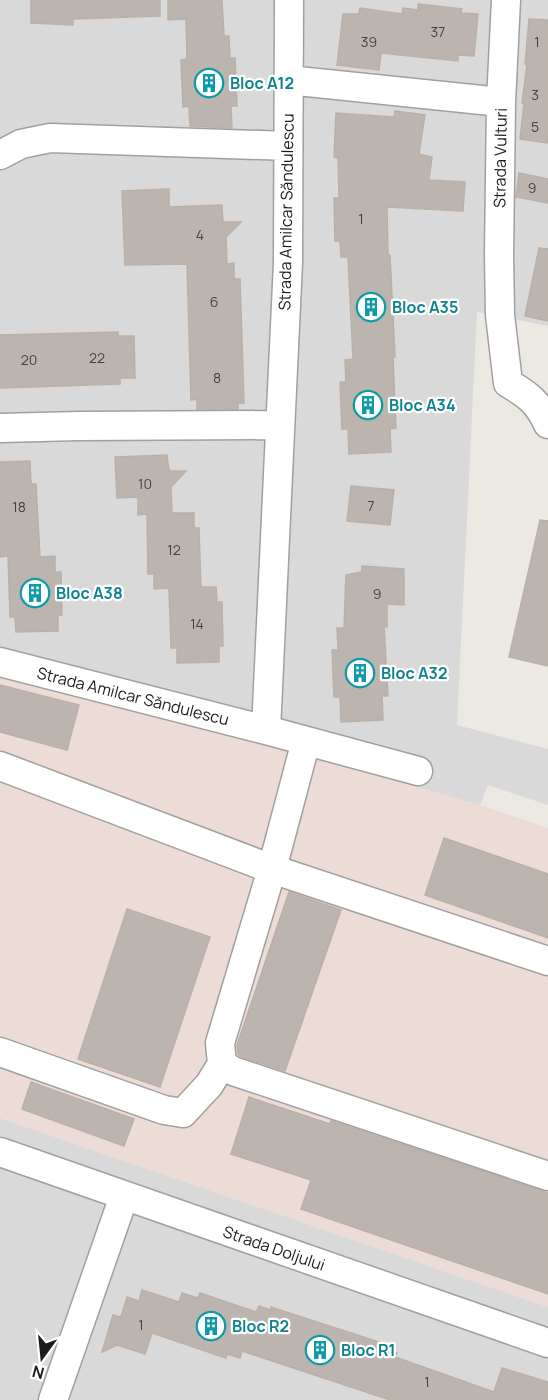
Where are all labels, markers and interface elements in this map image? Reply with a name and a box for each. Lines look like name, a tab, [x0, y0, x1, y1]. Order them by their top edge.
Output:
house number: 37	[431, 22, 445, 41]
house number: 39	[361, 32, 377, 51]
house number: 1	[534, 32, 540, 51]
building icon: Bloc A12	[193, 67, 225, 99]
place label: Bloc A12	[230, 72, 294, 94]
house number: 3	[531, 85, 539, 104]
street label: Strada Vulturi	[488, 108, 512, 208]
street label: Strada Amilcar Săndulescu	[273, 113, 299, 311]
house number: 5	[531, 117, 539, 136]
house number: 9	[528, 178, 536, 197]
house number: 1	[358, 209, 364, 228]
house number: 4	[196, 225, 204, 244]
building icon: Bloc A35	[355, 291, 387, 323]
house number: 6	[210, 292, 218, 311]
place label: Bloc A35	[392, 296, 458, 318]
house number: 22	[89, 348, 105, 367]
house number: 20	[21, 350, 37, 369]
house number: 8	[213, 368, 221, 387]
building icon: Bloc A34	[352, 389, 384, 421]
place label: Bloc A34	[389, 394, 456, 416]
house number: 10	[138, 474, 152, 493]
house number: 7	[367, 496, 375, 515]
house number: 18	[12, 497, 26, 516]
house number: 12	[167, 540, 181, 559]
building icon: Bloc A38	[19, 577, 51, 609]
place label: Bloc A38	[56, 582, 123, 604]
house number: 9	[373, 584, 381, 603]
house number: 14	[190, 614, 204, 633]
building icon: Bloc A32	[344, 657, 376, 689]
street label: Strada Amilcar Săndulescu	[35, 661, 231, 731]
place label: Bloc A32	[381, 662, 447, 684]
street label: Strada Doljului	[220, 1220, 328, 1276]
building icon: Bloc R2	[195, 1310, 227, 1342]
house number: 1	[138, 1315, 144, 1334]
place label: Bloc R2	[232, 1315, 289, 1337]
north arrow	[12, 1328, 72, 1388]
building icon: Bloc R1	[304, 1334, 336, 1366]
place label: Bloc R1	[341, 1339, 395, 1361]
text: N	[30, 1360, 47, 1385]
house number: 1	[424, 1372, 430, 1391]

